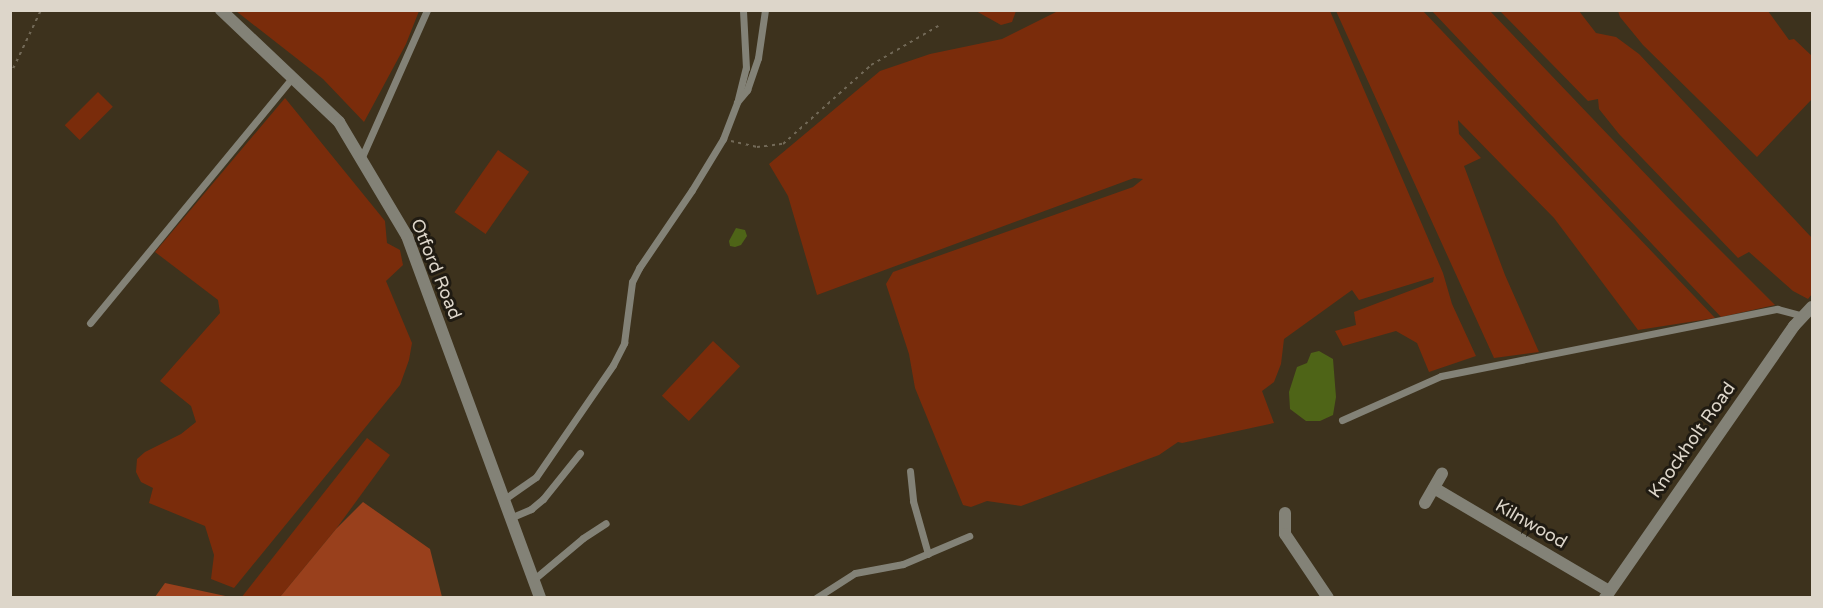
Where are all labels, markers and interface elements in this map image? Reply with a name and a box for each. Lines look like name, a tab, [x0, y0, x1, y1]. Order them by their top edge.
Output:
street label: Otford Road	[406, 215, 466, 323]
street label: Knockholt Road	[1644, 378, 1740, 502]
street label: Kilnwood	[1491, 495, 1571, 553]

